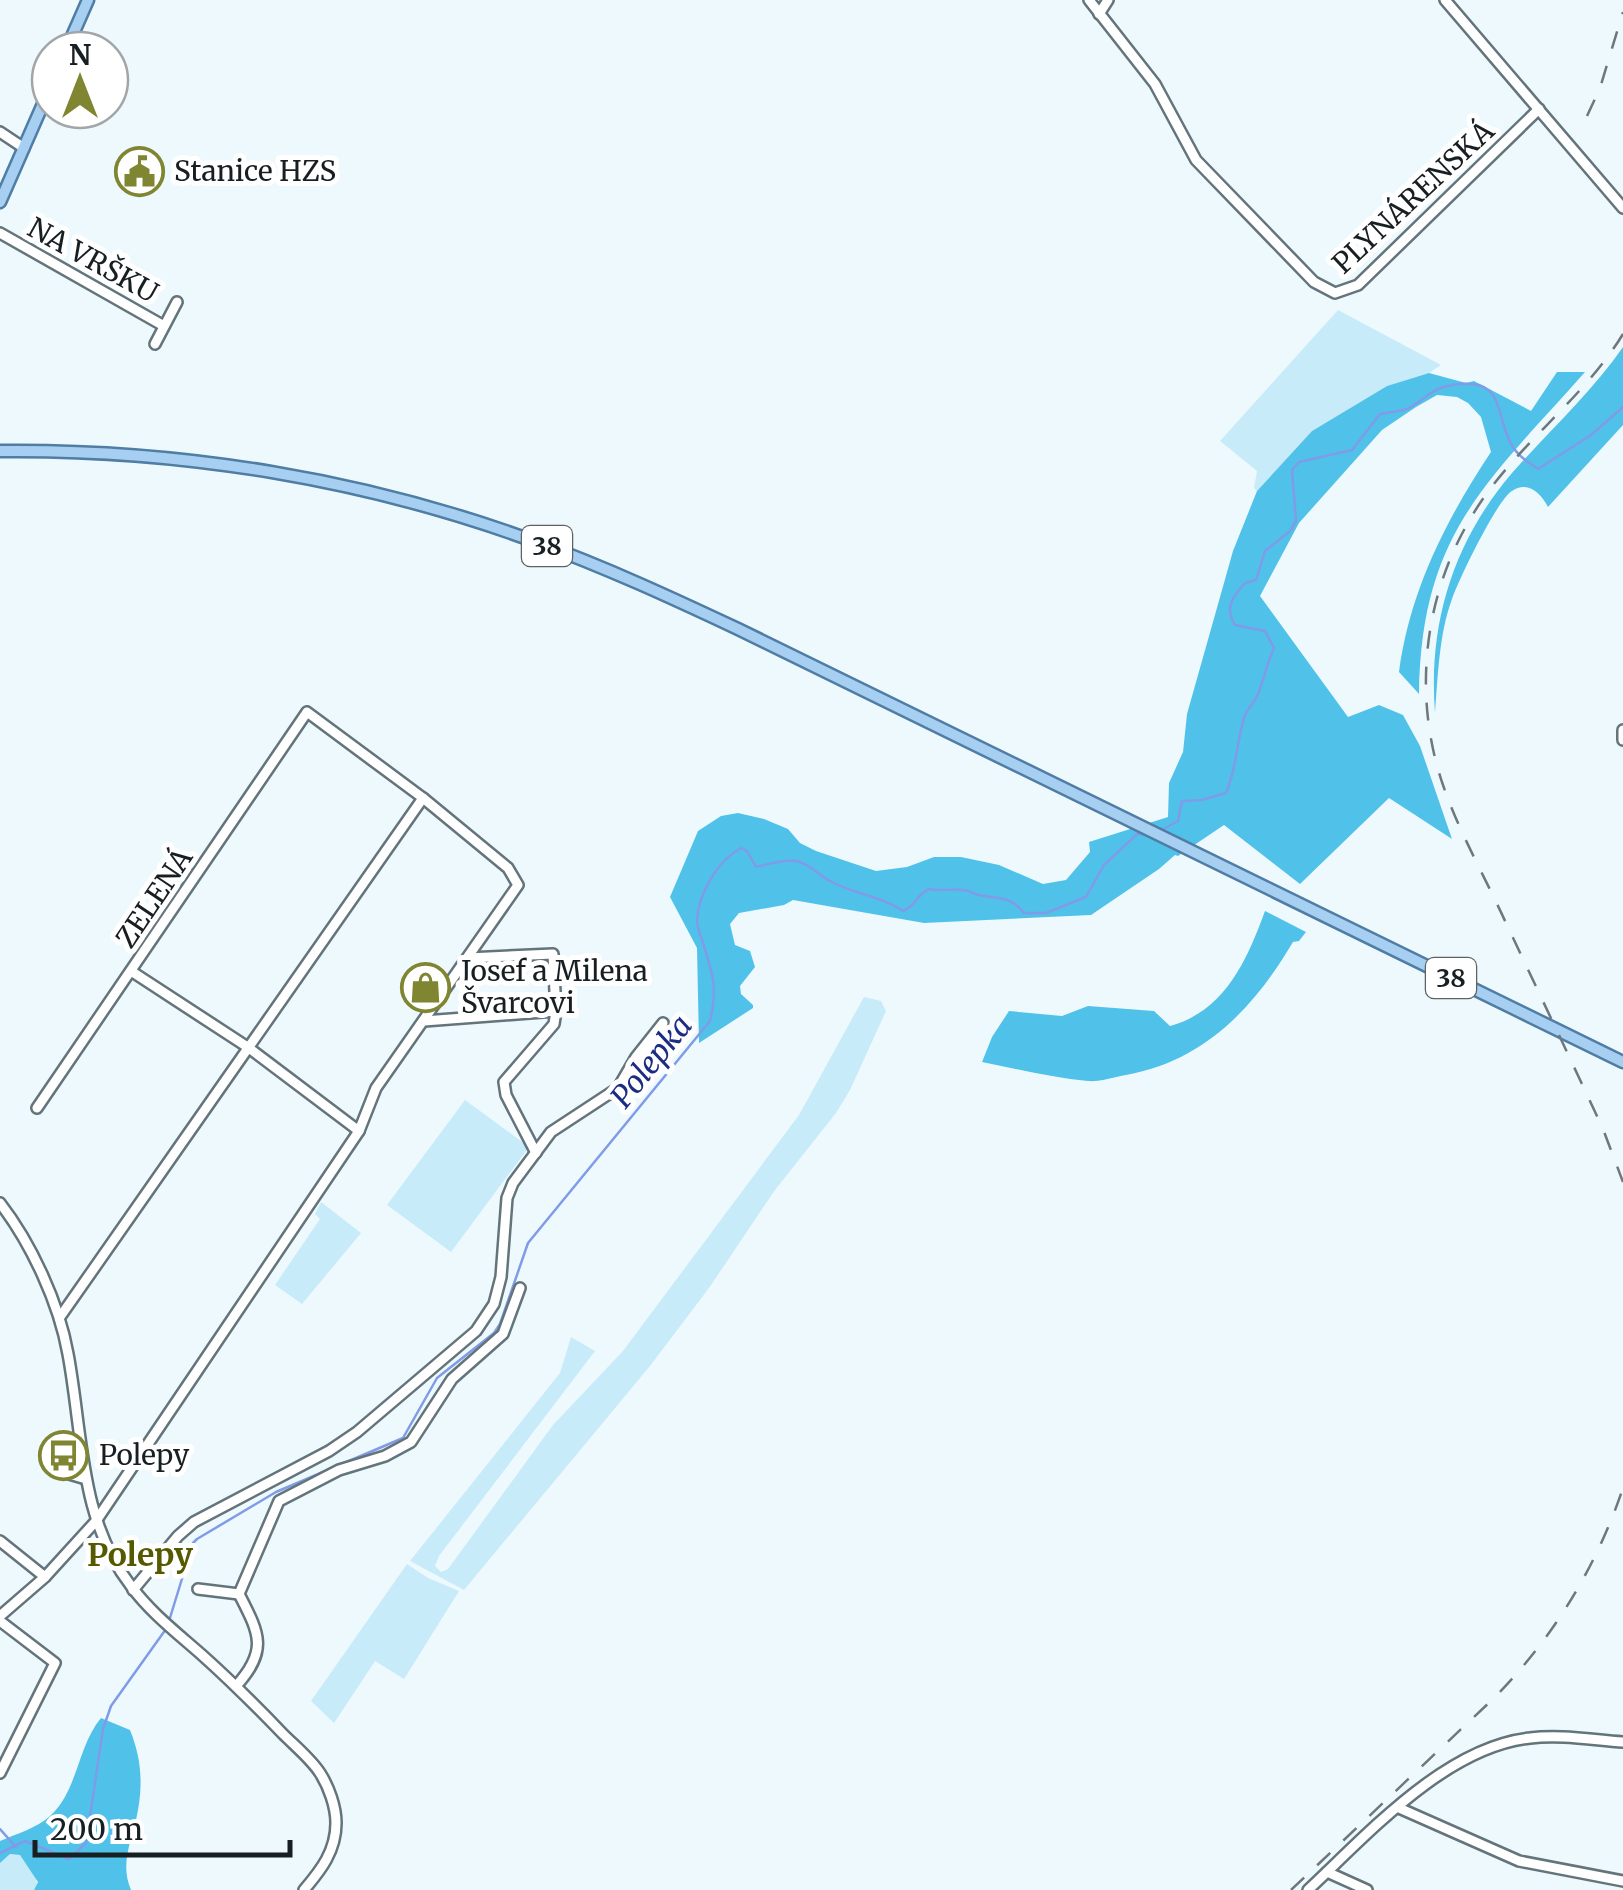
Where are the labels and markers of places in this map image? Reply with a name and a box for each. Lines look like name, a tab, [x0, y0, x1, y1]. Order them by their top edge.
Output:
public building icon: Stanice HZS	[113, 145, 165, 197]
place label: Stanice HZS	[174, 153, 336, 189]
place label: Josef a Milena Švarcovi	[460, 953, 648, 1021]
shop icon: Josef a Milena Švarcovi	[400, 961, 452, 1013]
bus stop icon: Polepy	[38, 1429, 90, 1481]
place label: Polepy	[99, 1437, 190, 1473]

